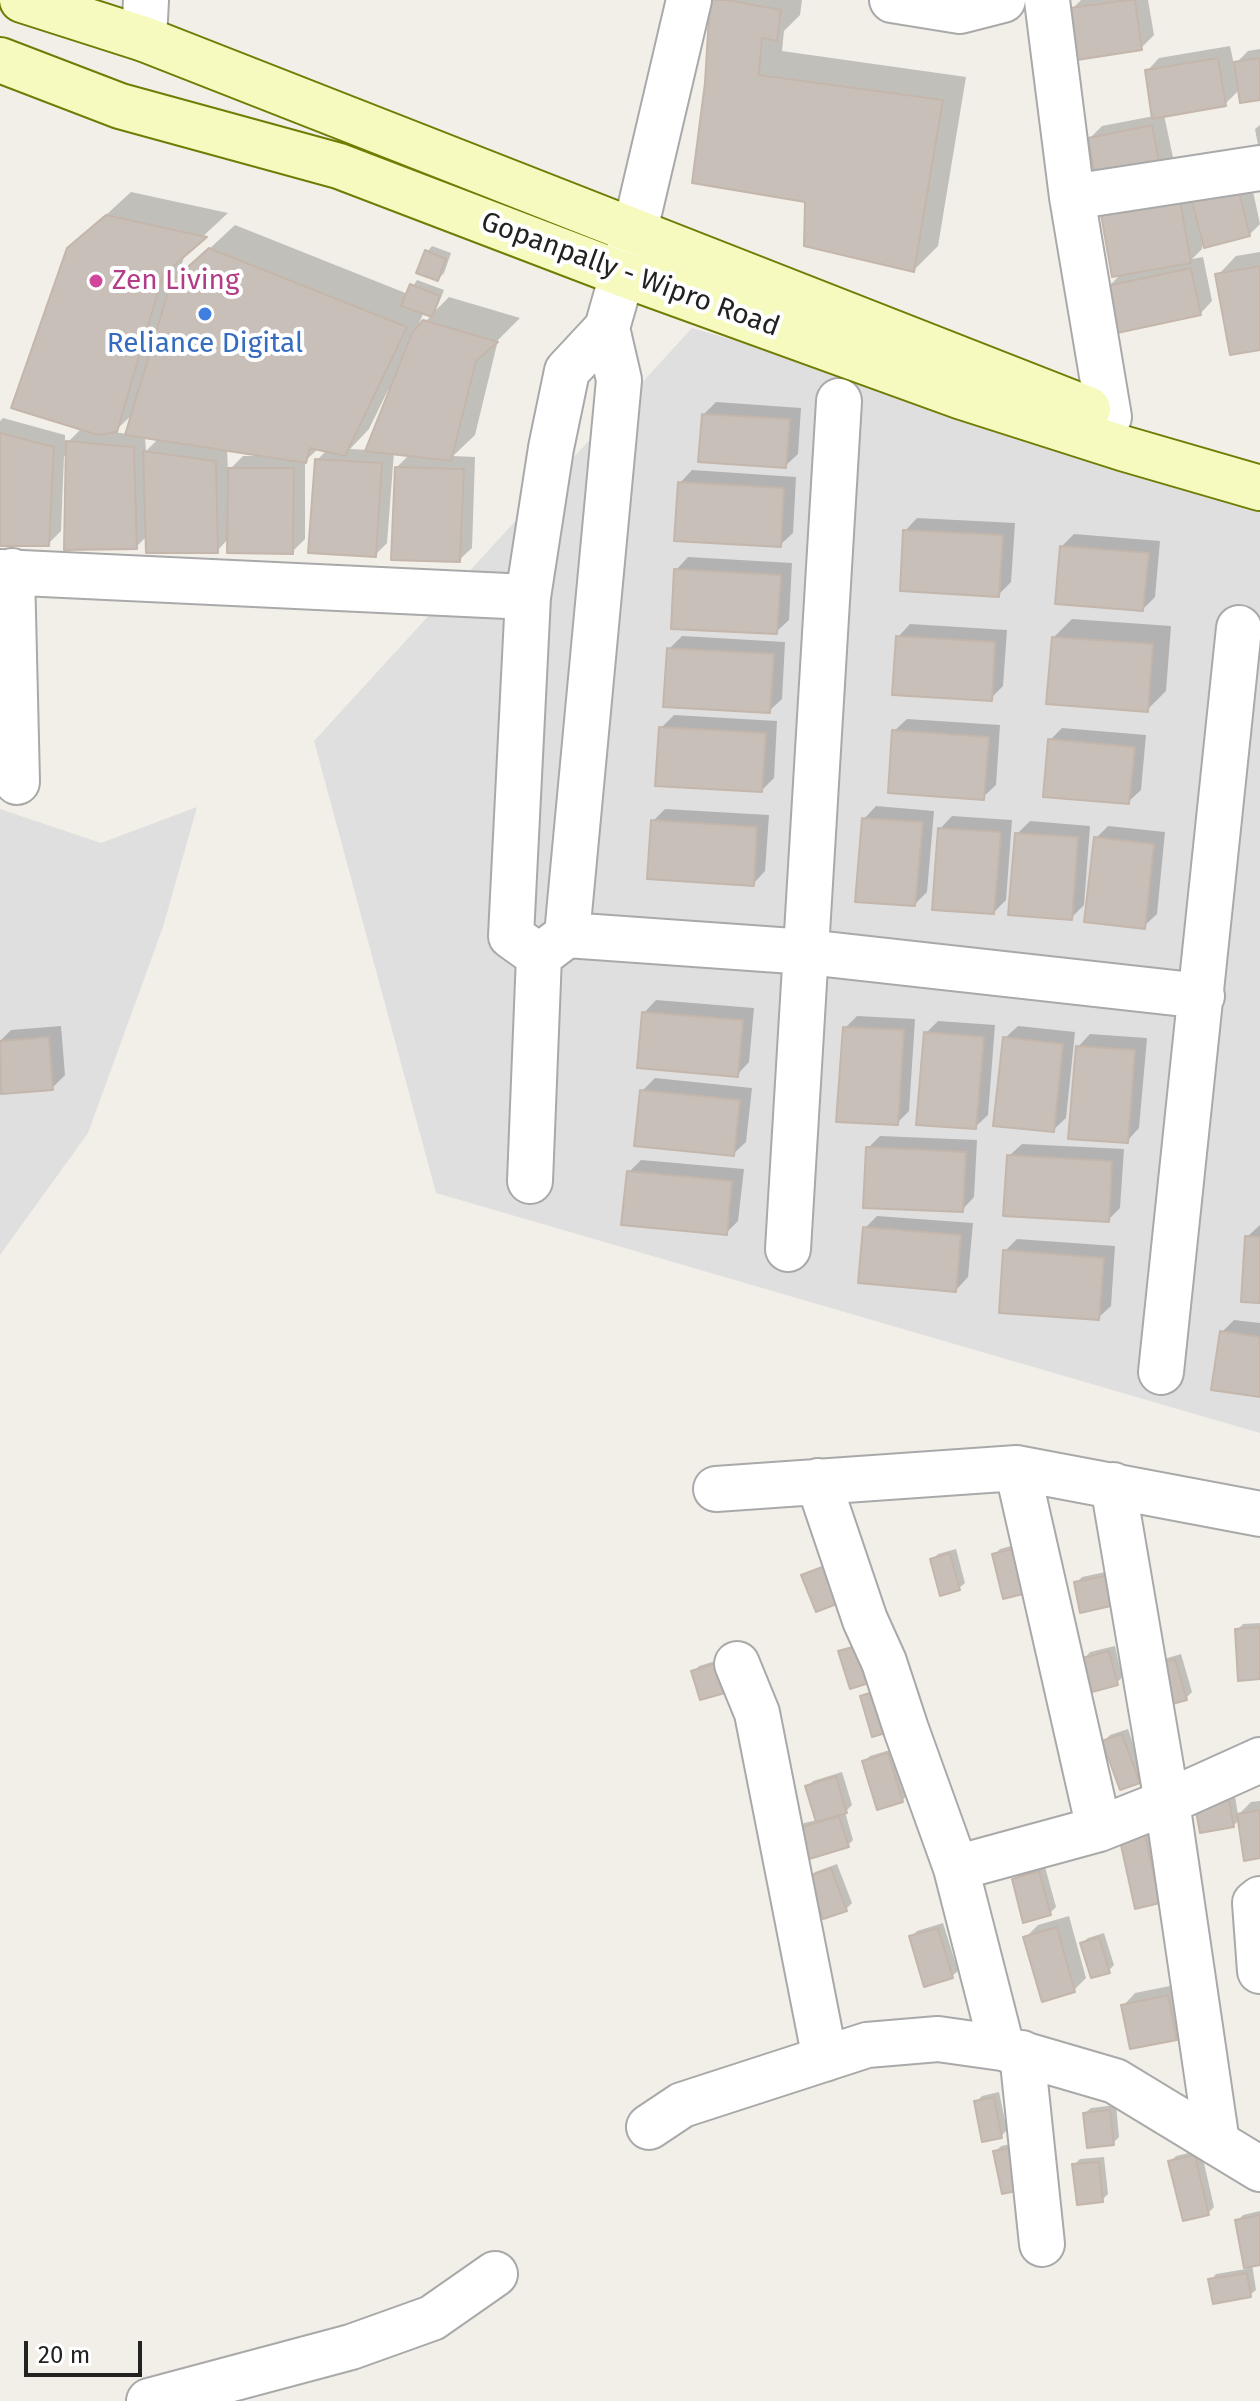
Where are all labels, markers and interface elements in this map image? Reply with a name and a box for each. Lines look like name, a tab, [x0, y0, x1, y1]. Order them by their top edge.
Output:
street label: Gopanpally - Wipro Road	[476, 205, 784, 345]
place label: Zen Living	[112, 264, 240, 298]
marker: Zen Living	[87, 272, 105, 290]
marker: Reliance Digital	[196, 305, 214, 323]
place label: Reliance Digital	[107, 327, 303, 361]
scale bar	[28, 2325, 146, 2375]
text: 20 m	[38, 2341, 90, 2369]

